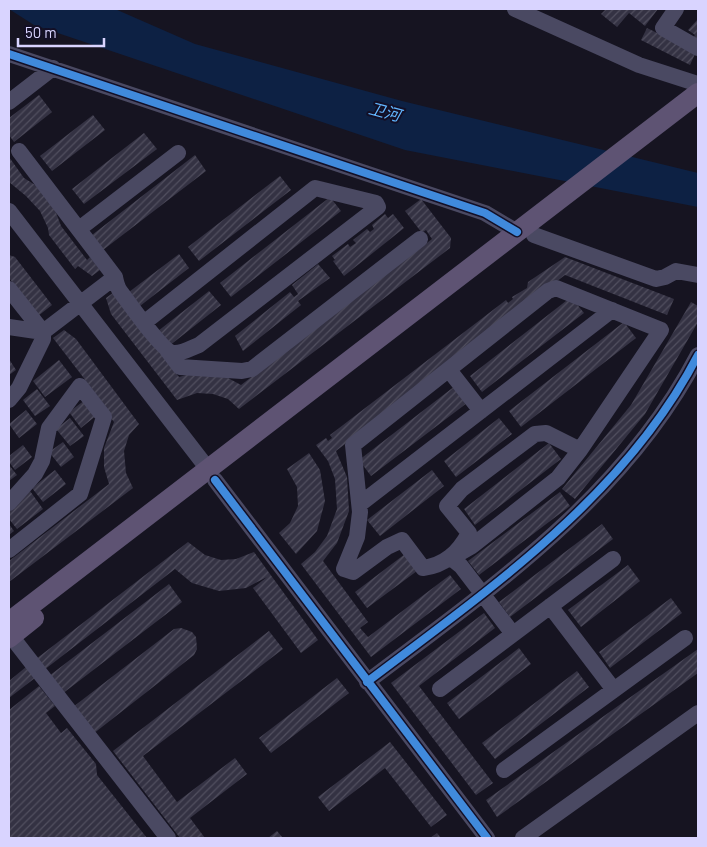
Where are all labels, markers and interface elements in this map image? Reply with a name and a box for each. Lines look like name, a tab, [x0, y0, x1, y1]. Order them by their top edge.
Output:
scale bar	[18, 15, 104, 47]
text: 50 m	[25, 23, 57, 41]
water label: 卫河	[367, 98, 406, 125]

